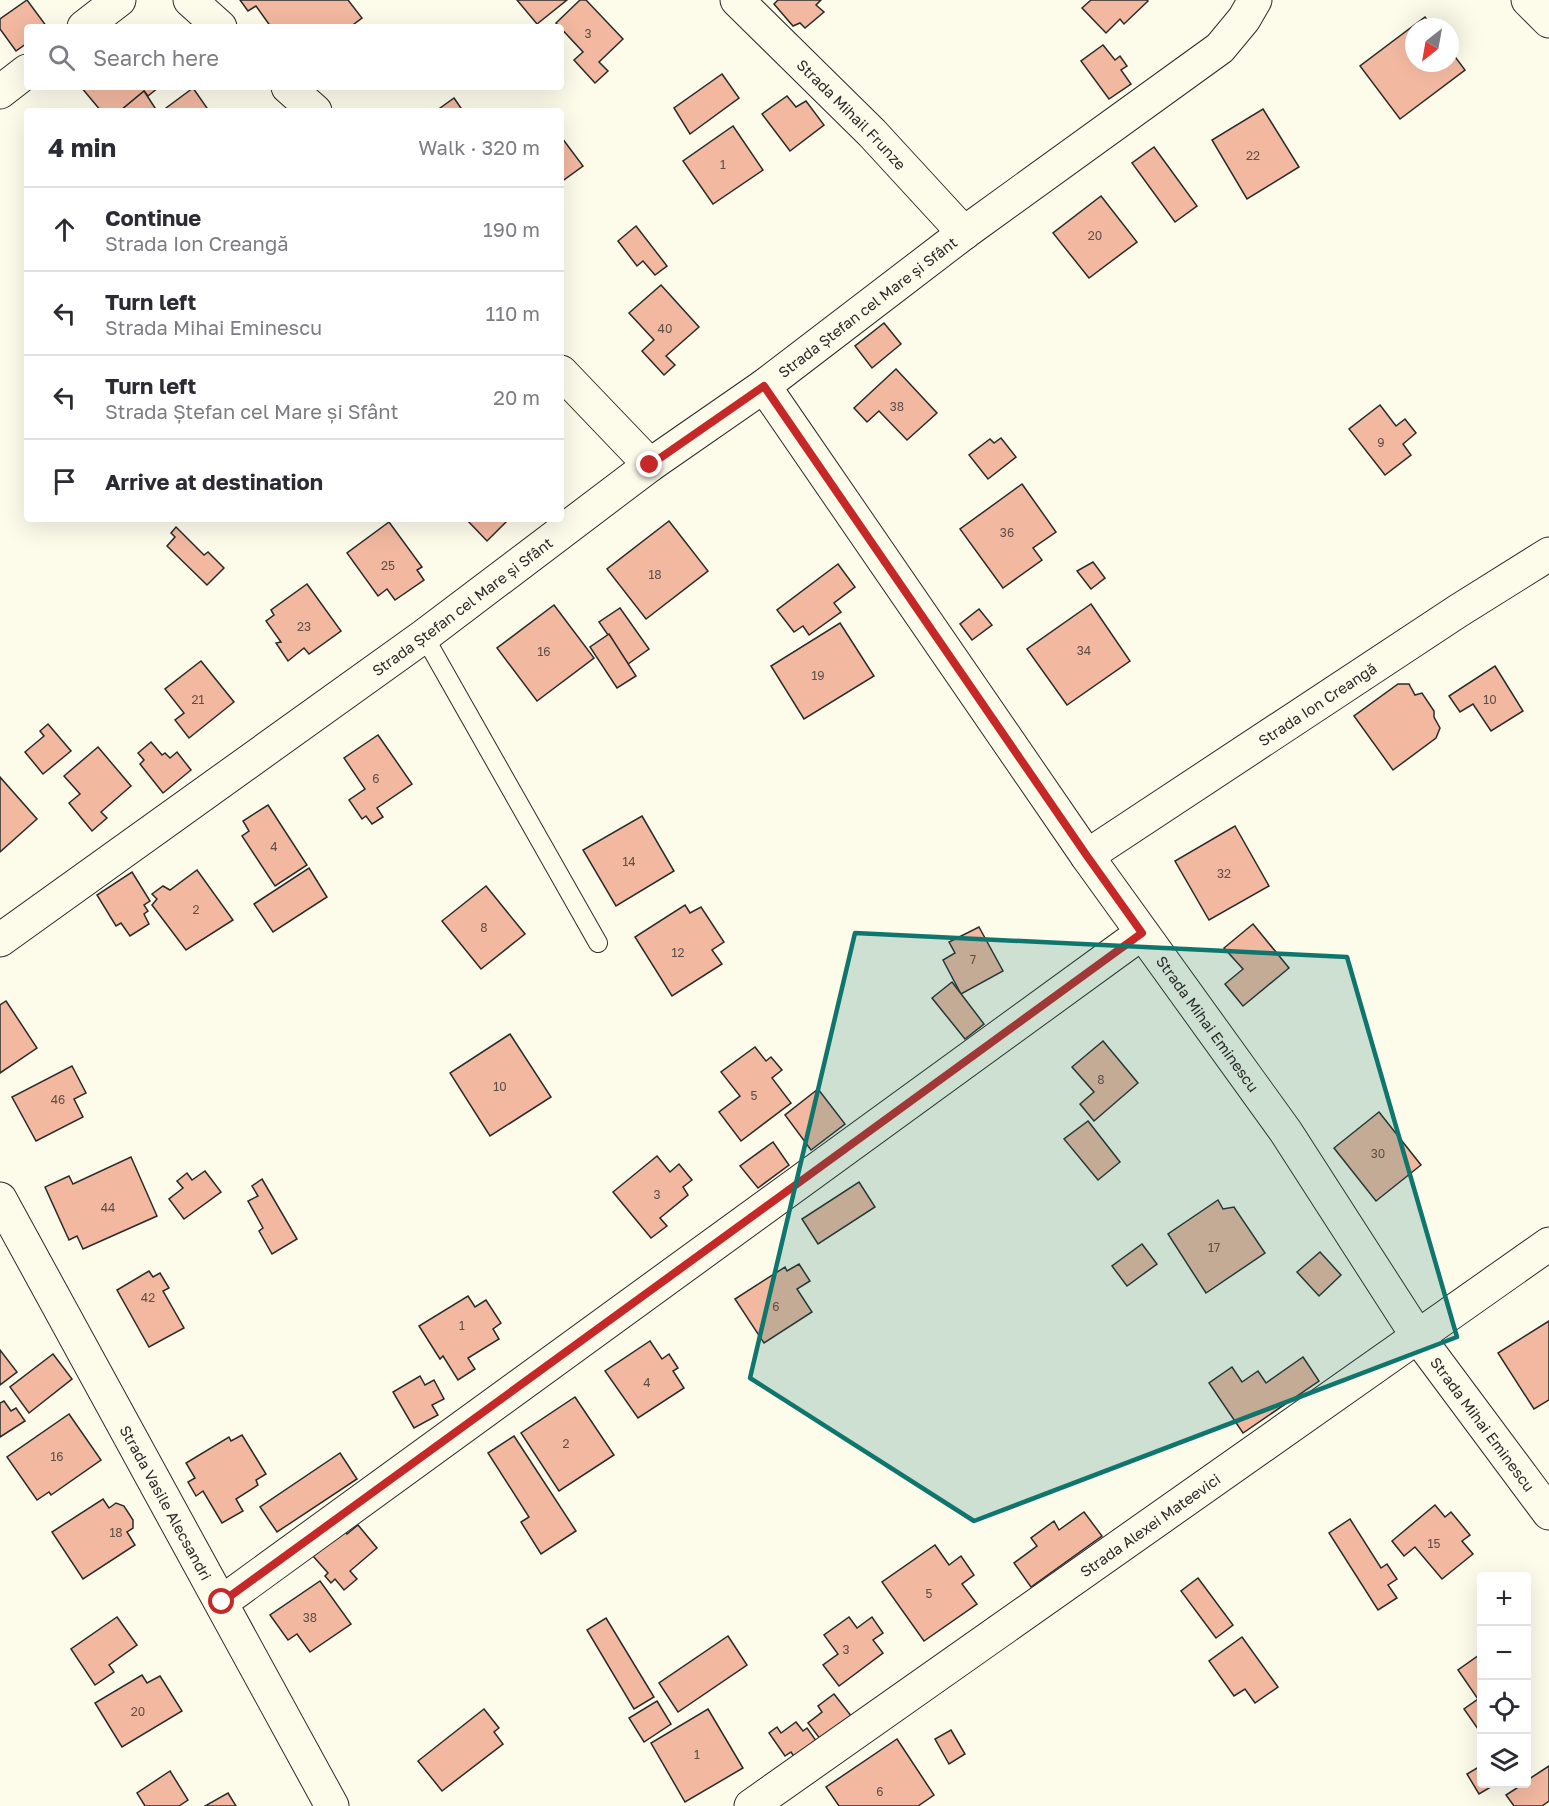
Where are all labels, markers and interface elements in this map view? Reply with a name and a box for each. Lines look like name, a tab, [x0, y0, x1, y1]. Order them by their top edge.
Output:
north arrow	[1405, 18, 1459, 72]
search box	[24, 24, 564, 90]
house number: 3	[584, 26, 592, 41]
icon: search	[45, 41, 78, 74]
text: Search here	[93, 44, 219, 71]
street label: Strada Mihail Frunze	[793, 55, 910, 173]
text: 4 min	[48, 132, 116, 163]
text: Walk · 320 m	[418, 135, 540, 159]
house number: 22	[1246, 148, 1260, 163]
house number: 1	[720, 157, 726, 172]
text: Continue	[105, 204, 201, 231]
icon: ahead	[48, 213, 81, 246]
text: 190 m	[483, 217, 540, 241]
house number: 20	[1088, 228, 1102, 243]
text: Strada Ion Creangă	[105, 231, 288, 255]
street label: Strada Ștefan cel Mare și Sfânt	[774, 233, 960, 381]
text: Turn left	[105, 288, 196, 315]
icon: left	[48, 297, 81, 330]
text: 110 m	[486, 301, 540, 325]
text: Strada Mihai Eminescu	[105, 315, 322, 339]
house number: 40	[658, 321, 672, 336]
text: Turn left	[105, 372, 196, 399]
icon: left	[48, 381, 81, 414]
text: 20 m	[493, 385, 540, 409]
text: Strada Ștefan cel Mare și Sfânt	[105, 399, 398, 423]
house number: 38	[890, 399, 904, 414]
house number: 9	[1377, 435, 1385, 450]
route end	[636, 451, 662, 477]
icon: arrive	[48, 465, 81, 498]
text: Arrive at destination	[105, 468, 323, 495]
house number: 36	[1000, 525, 1014, 540]
street label: Strada Ștefan cel Mare și Sfânt	[368, 533, 556, 679]
house number: 25	[381, 558, 395, 573]
house number: 18	[648, 567, 662, 582]
house number: 23	[297, 619, 311, 634]
house number: 34	[1077, 643, 1091, 658]
house number: 16	[537, 644, 551, 659]
street label: Strada Ion Creangă	[1255, 658, 1380, 749]
house number: 19	[811, 668, 825, 683]
house number: 21	[192, 692, 205, 707]
house number: 10	[1483, 692, 1497, 707]
house number: 6	[372, 771, 380, 786]
house number: 4	[270, 839, 278, 854]
house number: 14	[622, 854, 636, 869]
house number: 32	[1217, 866, 1231, 881]
house number: 2	[193, 902, 200, 917]
house number: 8	[480, 920, 488, 935]
house number: 12	[672, 945, 684, 960]
house number: 7	[970, 952, 976, 967]
street label: Strada Mihai Eminescu	[1153, 952, 1263, 1095]
house number: 8	[1097, 1072, 1105, 1087]
house number: 10	[493, 1079, 507, 1094]
house number: 5	[751, 1088, 758, 1103]
house number: 46	[51, 1092, 65, 1107]
house number: 30	[1371, 1146, 1385, 1161]
house number: 3	[653, 1187, 661, 1202]
house number: 44	[101, 1200, 115, 1215]
house number: 17	[1208, 1240, 1220, 1255]
house number: 42	[141, 1290, 155, 1305]
house number: 6	[772, 1299, 780, 1314]
house number: 1	[459, 1318, 465, 1333]
street label: Strada Mihai Eminescu	[1427, 1353, 1539, 1495]
house number: 4	[643, 1375, 651, 1390]
street label: Strada Vasile Alecsandri	[116, 1422, 216, 1583]
house number: 2	[563, 1436, 570, 1451]
house number: 16	[50, 1449, 64, 1464]
street label: Strada Alexei Mateevici	[1076, 1469, 1224, 1581]
house number: 18	[109, 1525, 123, 1540]
house number: 15	[1428, 1536, 1440, 1551]
map controls	[1477, 1572, 1531, 1788]
button: +	[1477, 1572, 1531, 1626]
house number: 5	[926, 1586, 933, 1601]
route start	[208, 1588, 234, 1614]
house number: 38	[303, 1610, 317, 1625]
button: −	[1477, 1626, 1531, 1680]
house number: 3	[842, 1642, 850, 1657]
button: locate	[1477, 1680, 1531, 1734]
house number: 20	[131, 1704, 145, 1719]
button: layers	[1477, 1734, 1531, 1788]
house number: 1	[694, 1747, 700, 1762]
house number: 6	[876, 1784, 884, 1799]

